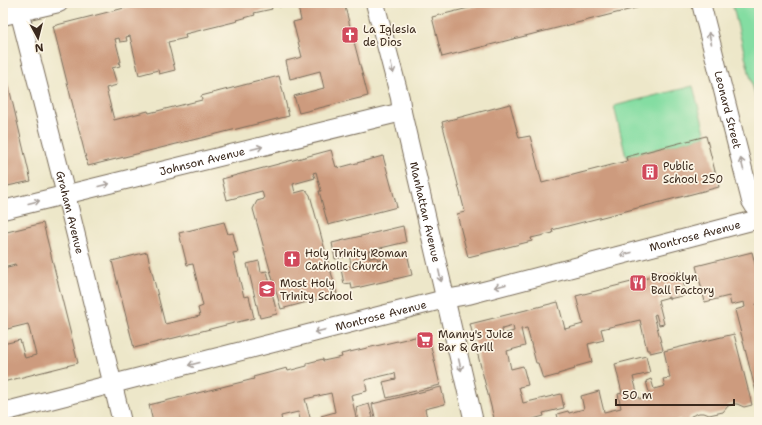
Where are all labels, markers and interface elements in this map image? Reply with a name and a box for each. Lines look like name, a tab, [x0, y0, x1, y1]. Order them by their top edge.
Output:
north arrow	[18, 18, 58, 58]
place label: La Iglesia de Dios	[363, 22, 416, 50]
church icon: La Iglesia de Dios	[340, 25, 360, 45]
one-way arrow	[706, 32, 713, 45]
text: N	[34, 39, 44, 55]
one-way arrow	[389, 61, 396, 74]
street label: Leonard Street	[710, 69, 745, 150]
one-way arrow	[250, 143, 263, 151]
street label: Johnson Avenue	[158, 144, 247, 179]
one-way arrow	[738, 158, 745, 171]
place label: Public School 250	[663, 159, 723, 187]
street label: Manhattan Avenue	[406, 160, 444, 264]
building icon: Public School 250	[640, 162, 660, 182]
street label: Graham Avenue	[52, 169, 87, 256]
one-way arrow	[97, 181, 110, 189]
one-way arrow	[28, 198, 41, 206]
street label: Montrose Avenue	[648, 217, 742, 255]
place label: Holy Trinity Roman Catholic Church	[305, 246, 408, 274]
church icon: Holy Trinity Roman Catholic Church	[282, 249, 302, 269]
one-way arrow	[620, 250, 633, 258]
one-way arrow	[437, 270, 444, 283]
place label: Brooklyn Ball Factory	[651, 270, 714, 298]
restaurant icon: Brooklyn Ball Factory	[628, 273, 648, 293]
place label: Most Holy Trinity School	[280, 276, 353, 304]
school or university icon: Most Holy Trinity School	[257, 279, 277, 299]
one-way arrow	[494, 283, 507, 290]
street label: Montrose Avenue	[334, 297, 428, 335]
place label: Manny's Juice Bar & Grill	[438, 327, 513, 355]
one-way arrow	[314, 328, 327, 336]
supermarket icon: Manny's Juice Bar & Grill	[415, 330, 435, 350]
one-way arrow	[457, 358, 465, 371]
one-way arrow	[188, 360, 201, 368]
scale bar	[616, 381, 734, 407]
text: 50 m	[622, 387, 652, 403]

